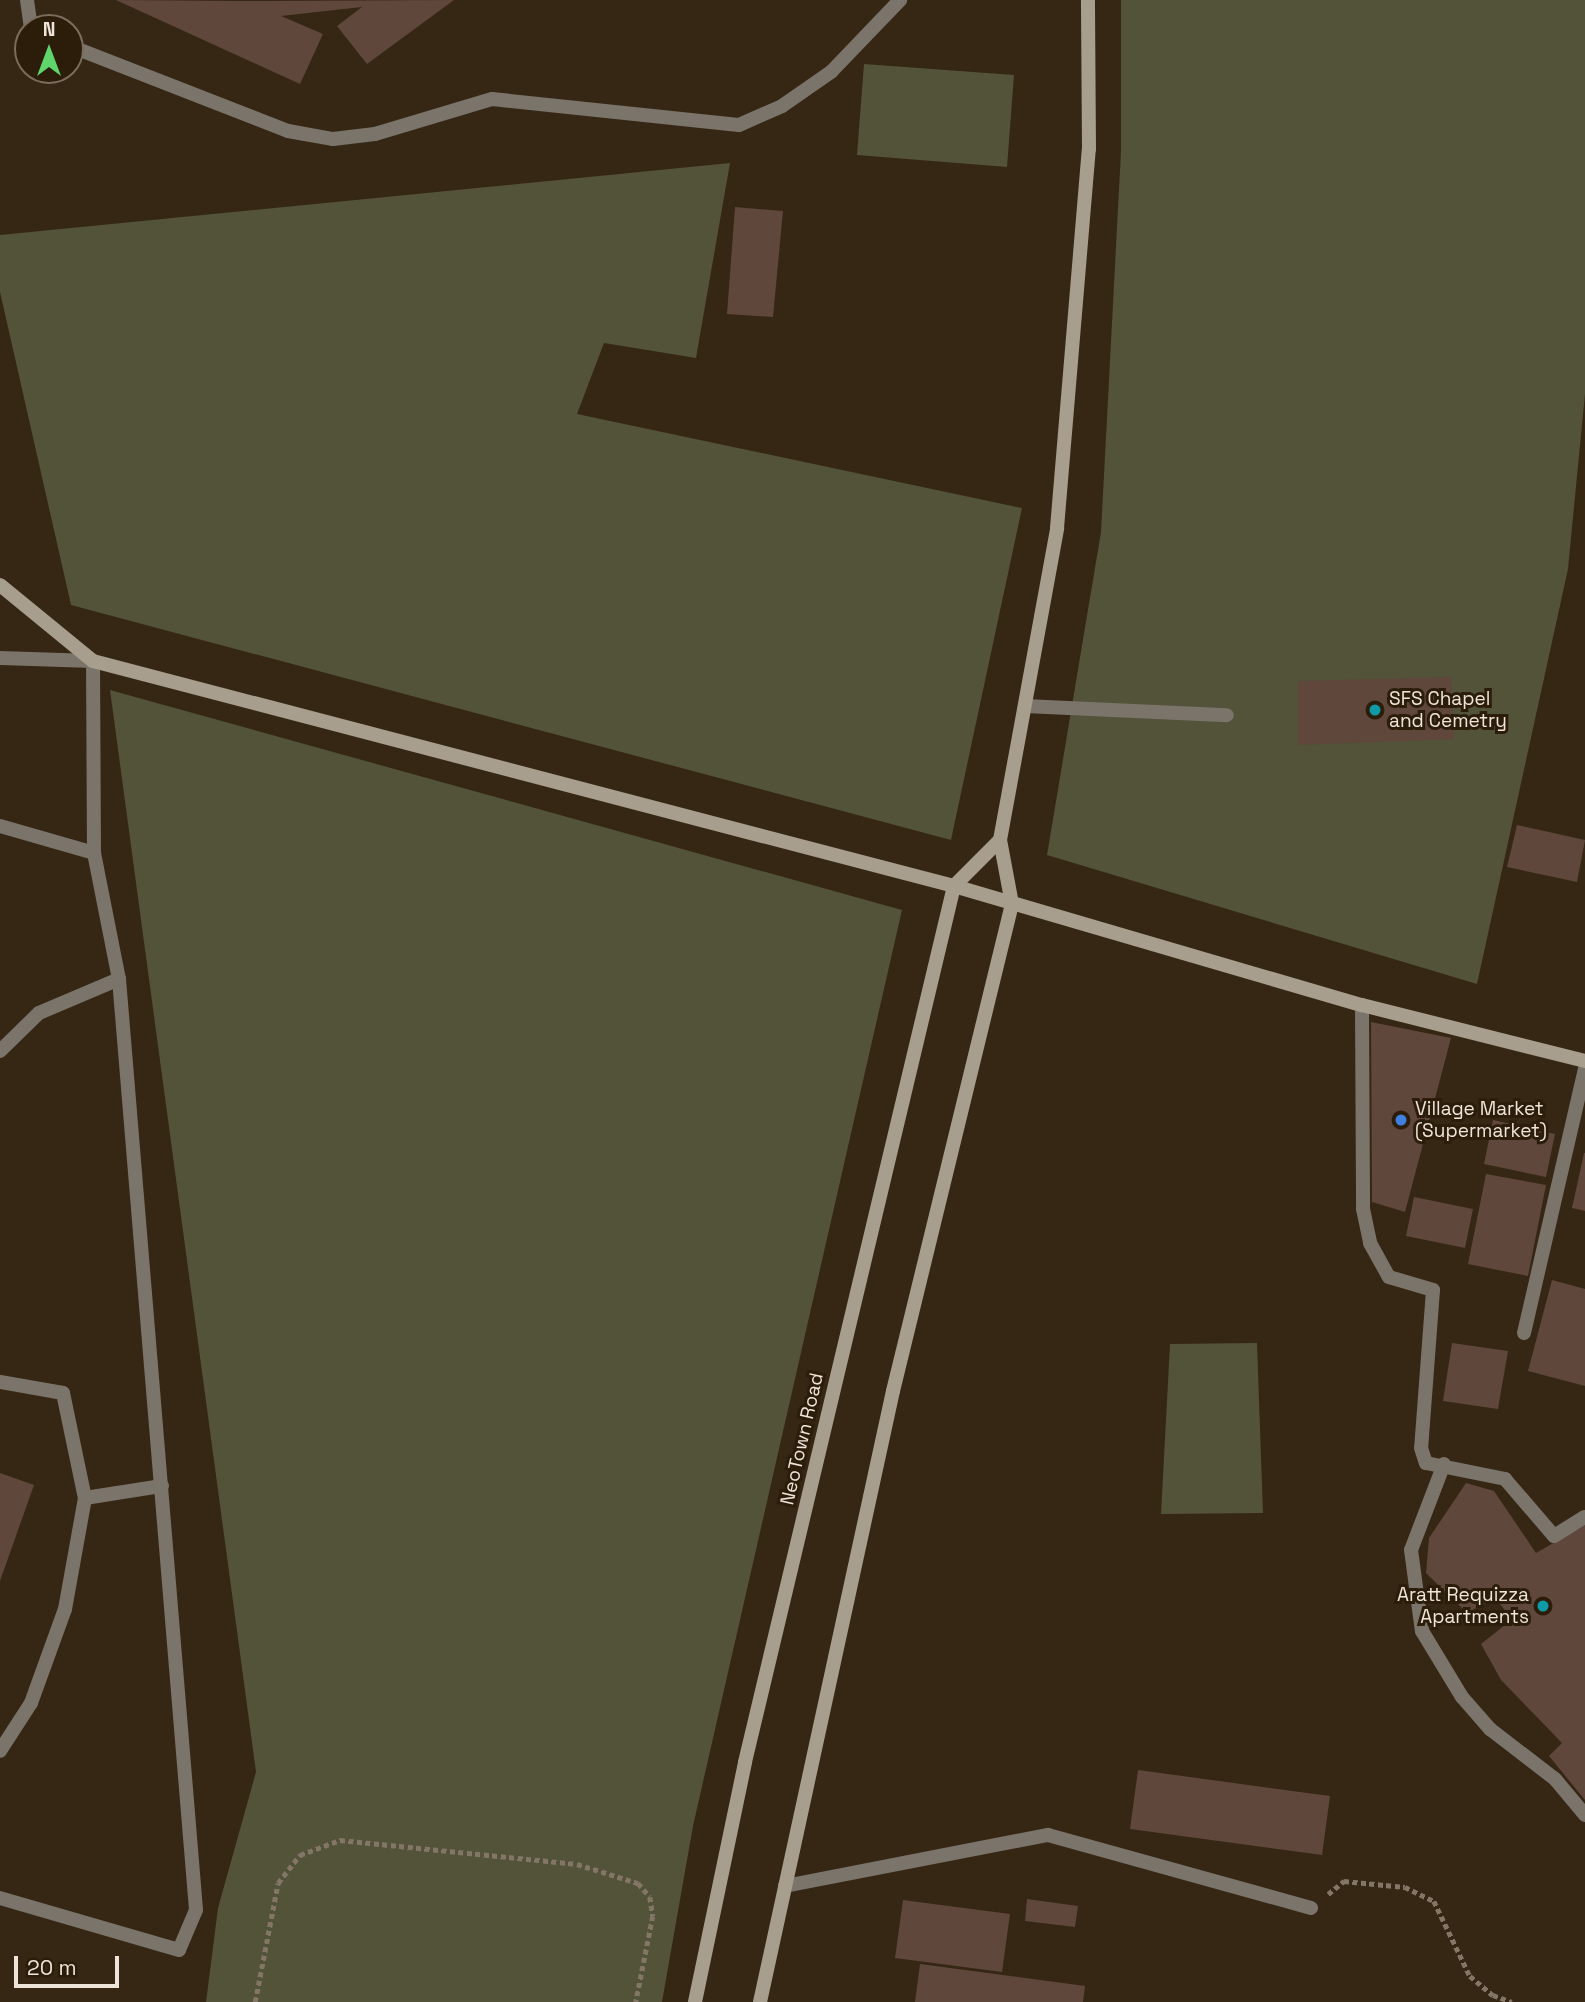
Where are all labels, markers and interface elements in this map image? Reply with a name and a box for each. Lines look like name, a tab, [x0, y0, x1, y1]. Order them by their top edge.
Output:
north arrow	[14, 14, 84, 84]
text: N	[43, 17, 55, 42]
place label: SFS Chapel and Cemetry	[1389, 688, 1507, 732]
marker: SFS Chapel and Cemetry	[1367, 702, 1383, 718]
place label: Village Market (Supermarket)	[1415, 1098, 1547, 1142]
marker: Village Market (Supermarket)	[1393, 1112, 1409, 1128]
street label: NeoTown Road	[776, 1371, 828, 1507]
place label: Aratt Requizza Apartments	[1397, 1584, 1529, 1628]
marker: Aratt Requizza Apartments	[1535, 1598, 1551, 1614]
scale bar	[18, 1942, 122, 1986]
text: 20 m	[27, 1954, 77, 1981]

